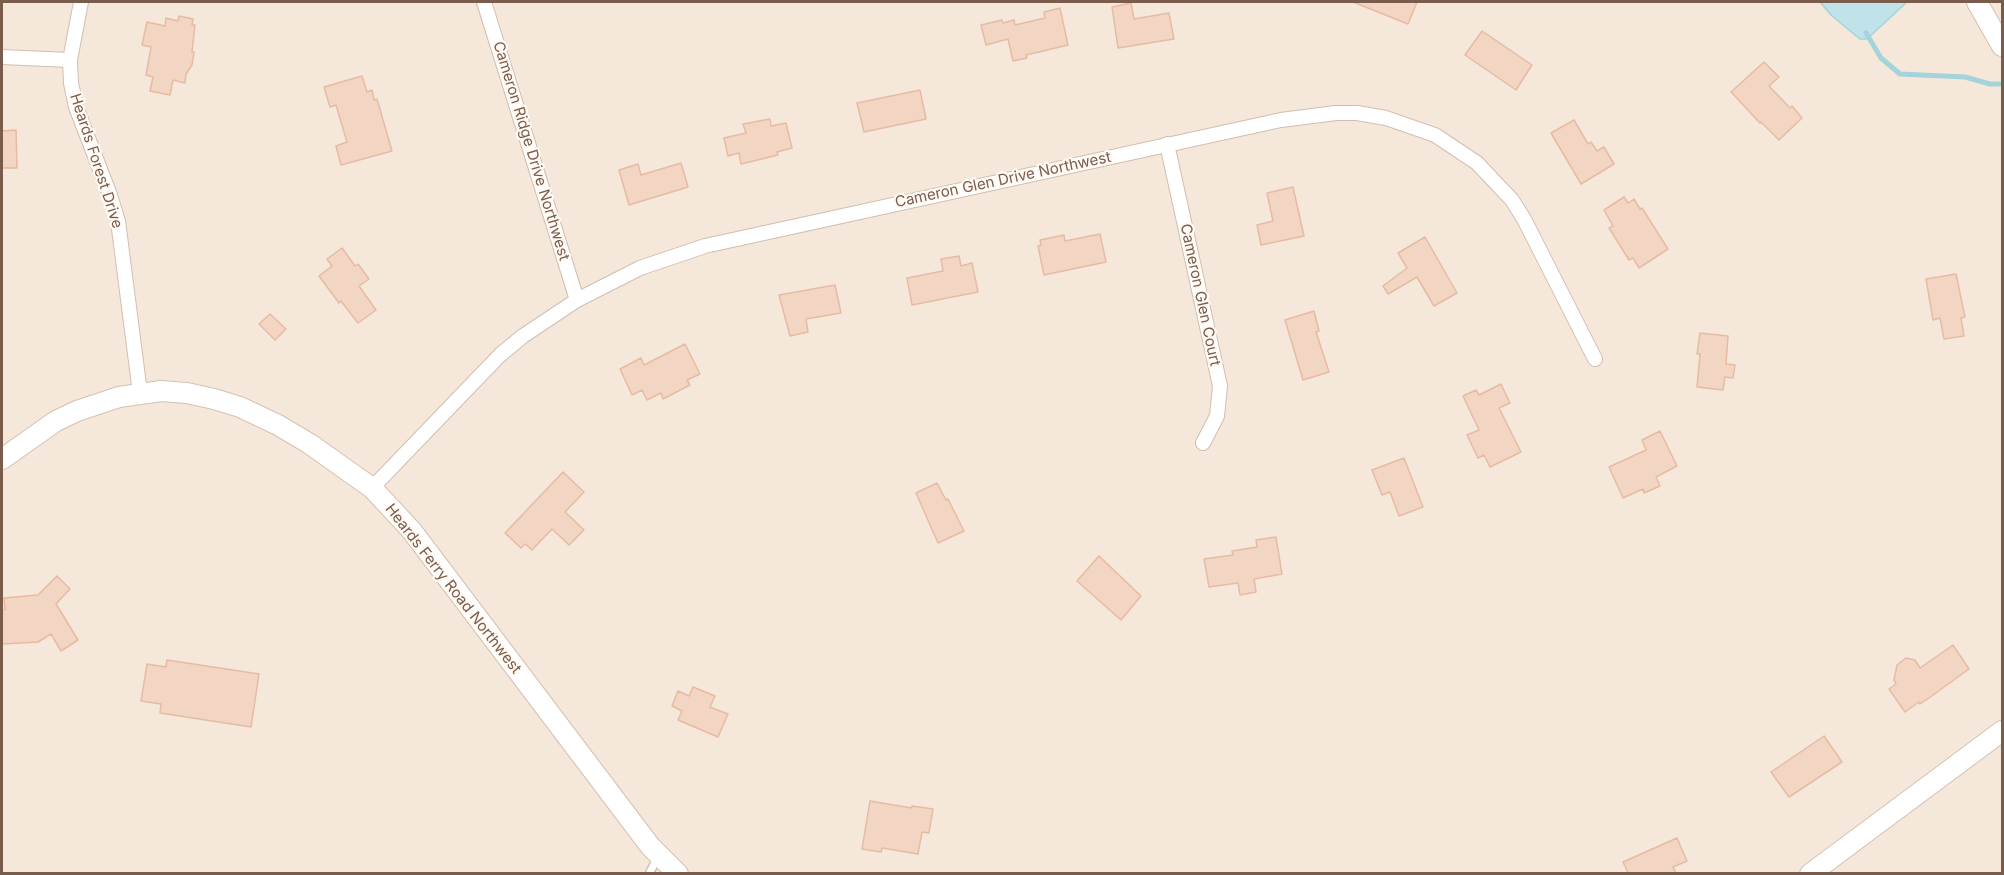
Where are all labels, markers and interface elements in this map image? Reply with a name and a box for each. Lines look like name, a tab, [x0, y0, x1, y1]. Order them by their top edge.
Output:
street label: Cameron Ridge Drive Northwest	[489, 39, 573, 263]
street label: Heards Forest Drive	[66, 91, 126, 231]
street label: Cameron Glen Drive Northwest	[893, 148, 1113, 212]
street label: Cameron Glen Court	[1176, 222, 1224, 368]
street label: Heards Ferry Road Northwest	[381, 501, 525, 677]

